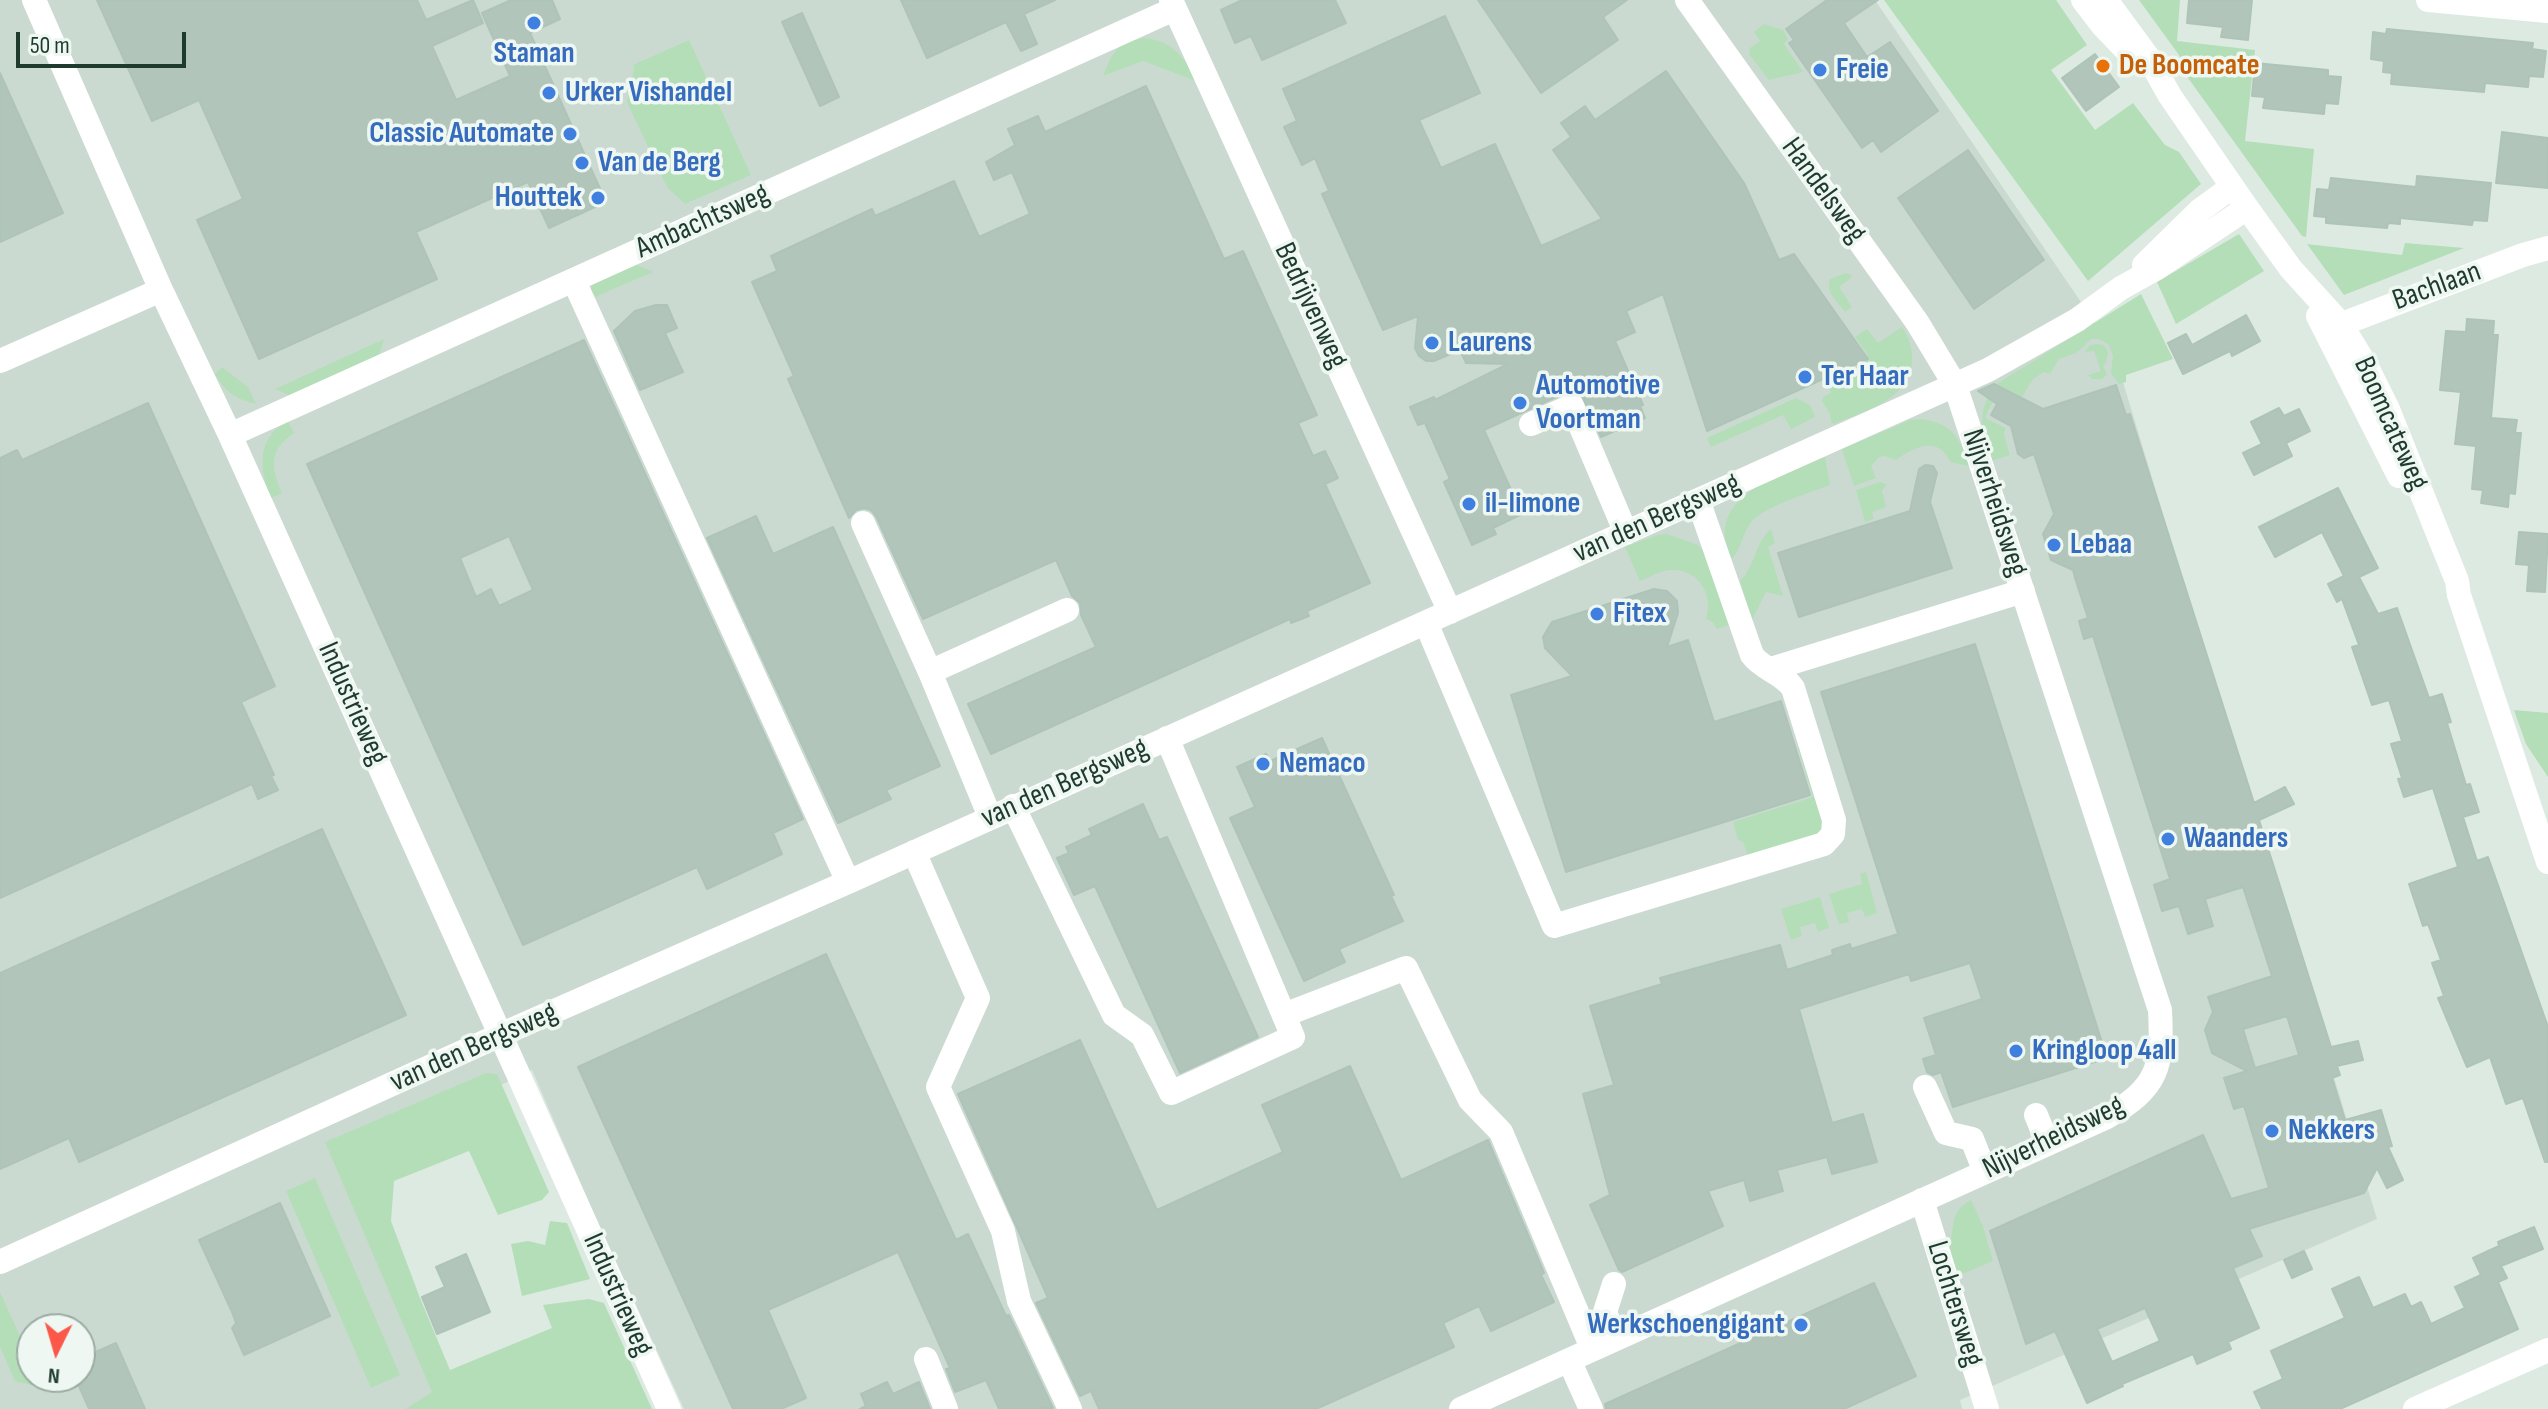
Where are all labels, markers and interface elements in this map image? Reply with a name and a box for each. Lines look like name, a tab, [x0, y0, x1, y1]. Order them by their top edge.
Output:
marker: Staman	[525, 14, 543, 32]
scale bar	[20, 16, 190, 66]
text: 50 m	[30, 31, 70, 60]
place label: Staman	[493, 36, 575, 72]
place label: De Boomcate	[2119, 48, 2260, 84]
place label: Freie	[1836, 52, 1889, 88]
marker: De Boomcate	[2094, 57, 2112, 75]
marker: Freie	[1811, 61, 1829, 79]
place label: Urker Vishandel	[565, 75, 732, 111]
marker: Urker Vishandel	[540, 84, 558, 102]
place label: Classic Automate	[369, 116, 554, 152]
marker: Classic Automate	[561, 125, 579, 143]
street label: Handelsweg	[1773, 131, 1873, 251]
place label: Van de Berg	[598, 145, 721, 181]
marker: Van de Berg	[573, 154, 591, 172]
street label: Ambachtsweg	[631, 177, 775, 267]
place label: Houttek	[495, 180, 582, 216]
marker: Houttek	[589, 189, 607, 207]
street label: Bedrijvenweg	[1265, 237, 1355, 375]
street label: Bachlaan	[2388, 254, 2486, 320]
place label: Laurens	[1448, 325, 1532, 361]
marker: Laurens	[1423, 334, 1441, 352]
street label: Boomcateweg	[2345, 352, 2435, 496]
place label: Ter Haar	[1821, 359, 1909, 395]
place label: Automotive Voortman	[1536, 368, 1660, 438]
marker: Ter Haar	[1796, 368, 1814, 386]
marker: Automotive Voortman	[1511, 394, 1529, 412]
street label: Nijverheidsweg	[1953, 425, 2035, 581]
street label: van den Bergsweg	[1568, 466, 1746, 572]
place label: il-limone	[1485, 486, 1580, 522]
marker: il-limone	[1460, 495, 1478, 513]
place label: Lebaa	[2070, 527, 2132, 563]
marker: Lebaa	[2045, 536, 2063, 554]
place label: Fitex	[1613, 596, 1666, 632]
marker: Fitex	[1588, 605, 1606, 623]
street label: Industrieweg	[309, 637, 395, 771]
street label: van den Bergsweg	[976, 731, 1154, 837]
place label: Nemaco	[1279, 746, 1366, 782]
marker: Nemaco	[1254, 755, 1272, 773]
place label: Waanders	[2184, 821, 2288, 857]
marker: Waanders	[2159, 830, 2177, 848]
street label: van den Bergsweg	[385, 995, 563, 1101]
place label: Kringloop 4all	[2032, 1033, 2176, 1069]
marker: Kringloop 4all	[2007, 1042, 2025, 1060]
street label: Nijverheidsweg	[1977, 1088, 2131, 1188]
place label: Nekkers	[2288, 1113, 2375, 1149]
marker: Nekkers	[2263, 1122, 2281, 1140]
street label: Industrieweg	[574, 1228, 660, 1362]
street label: Lochtersweg	[1918, 1237, 1990, 1371]
place label: Werkschoengigant	[1587, 1307, 1785, 1343]
north arrow	[16, 1313, 96, 1393]
marker: Werkschoengigant	[1792, 1316, 1810, 1334]
text: N	[47, 1361, 61, 1389]

